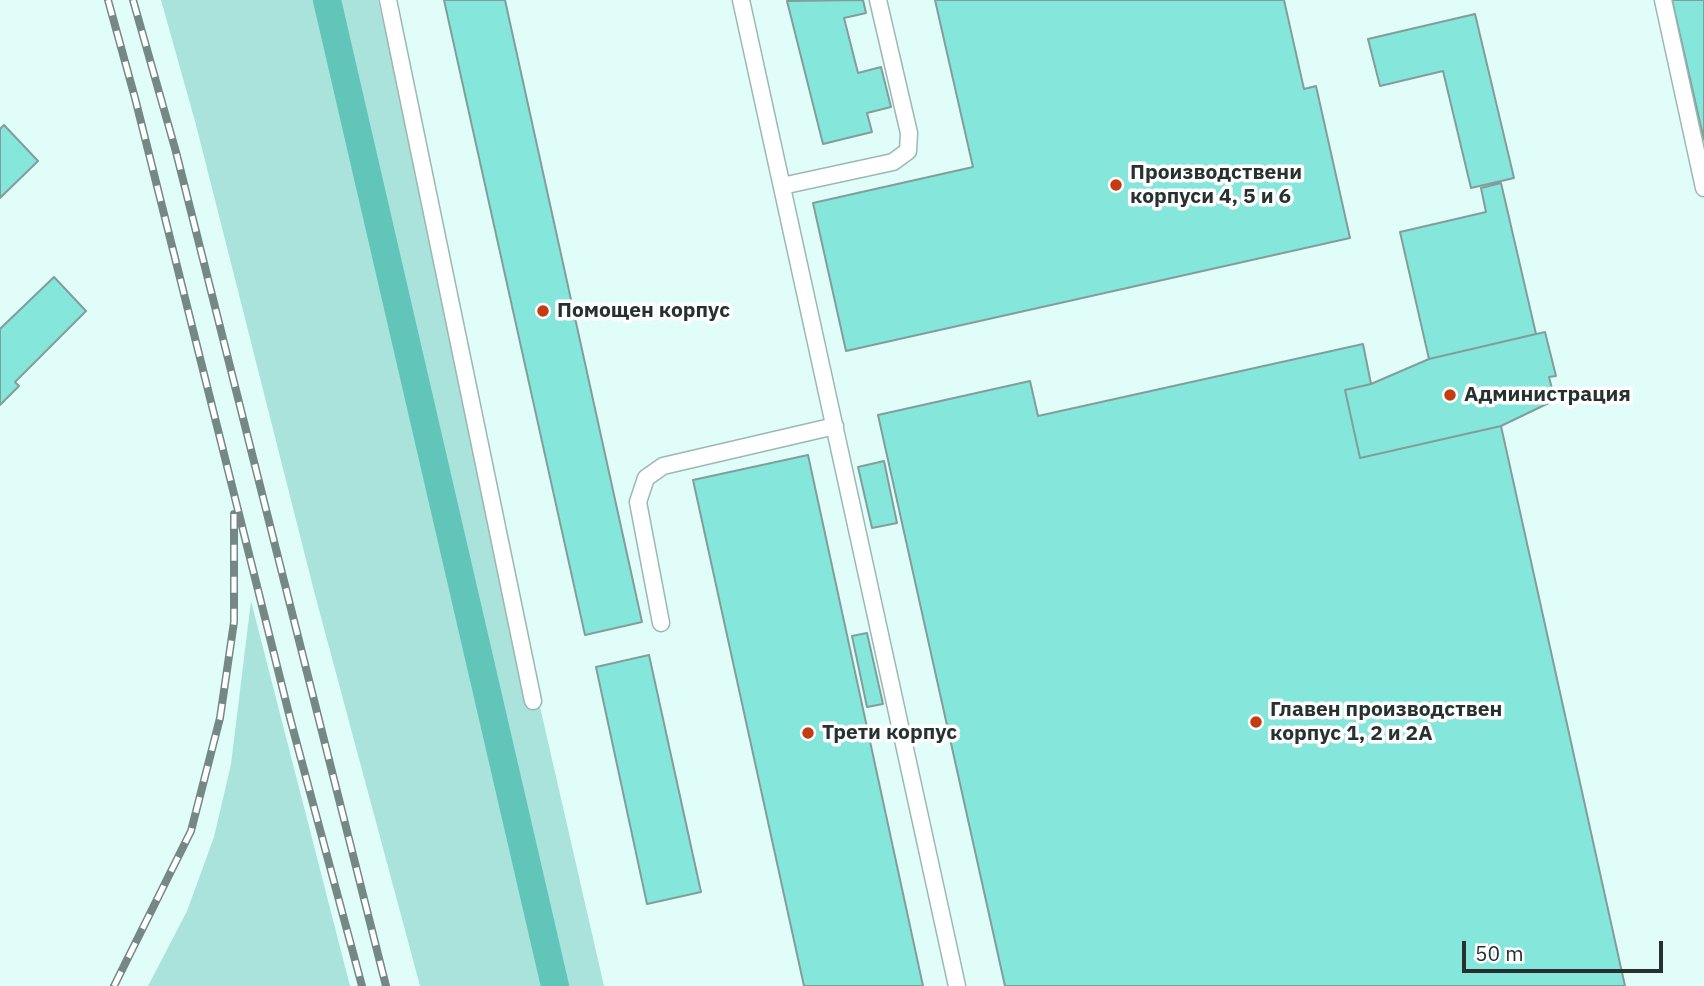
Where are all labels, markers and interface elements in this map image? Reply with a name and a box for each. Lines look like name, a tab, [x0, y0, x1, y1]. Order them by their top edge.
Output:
place label: Производствени корпуси 4, 5 и 6	[1130, 160, 1302, 210]
marker: Производствени корпуси 4, 5 и 6	[1108, 177, 1124, 193]
place label: Помощен корпус	[557, 298, 730, 324]
marker: Помощен корпус	[535, 303, 551, 319]
place label: Администрация	[1464, 382, 1631, 408]
marker: Администрация	[1442, 387, 1458, 403]
place label: Главен производствен корпус 1, 2 и 2А	[1270, 697, 1502, 747]
marker: Главен производствен корпус 1, 2 и 2А	[1248, 714, 1264, 730]
place label: Трети корпус	[822, 720, 957, 746]
marker: Трети корпус	[800, 725, 816, 741]
scale bar	[1466, 926, 1667, 970]
text: 50 m	[1475, 939, 1524, 967]

